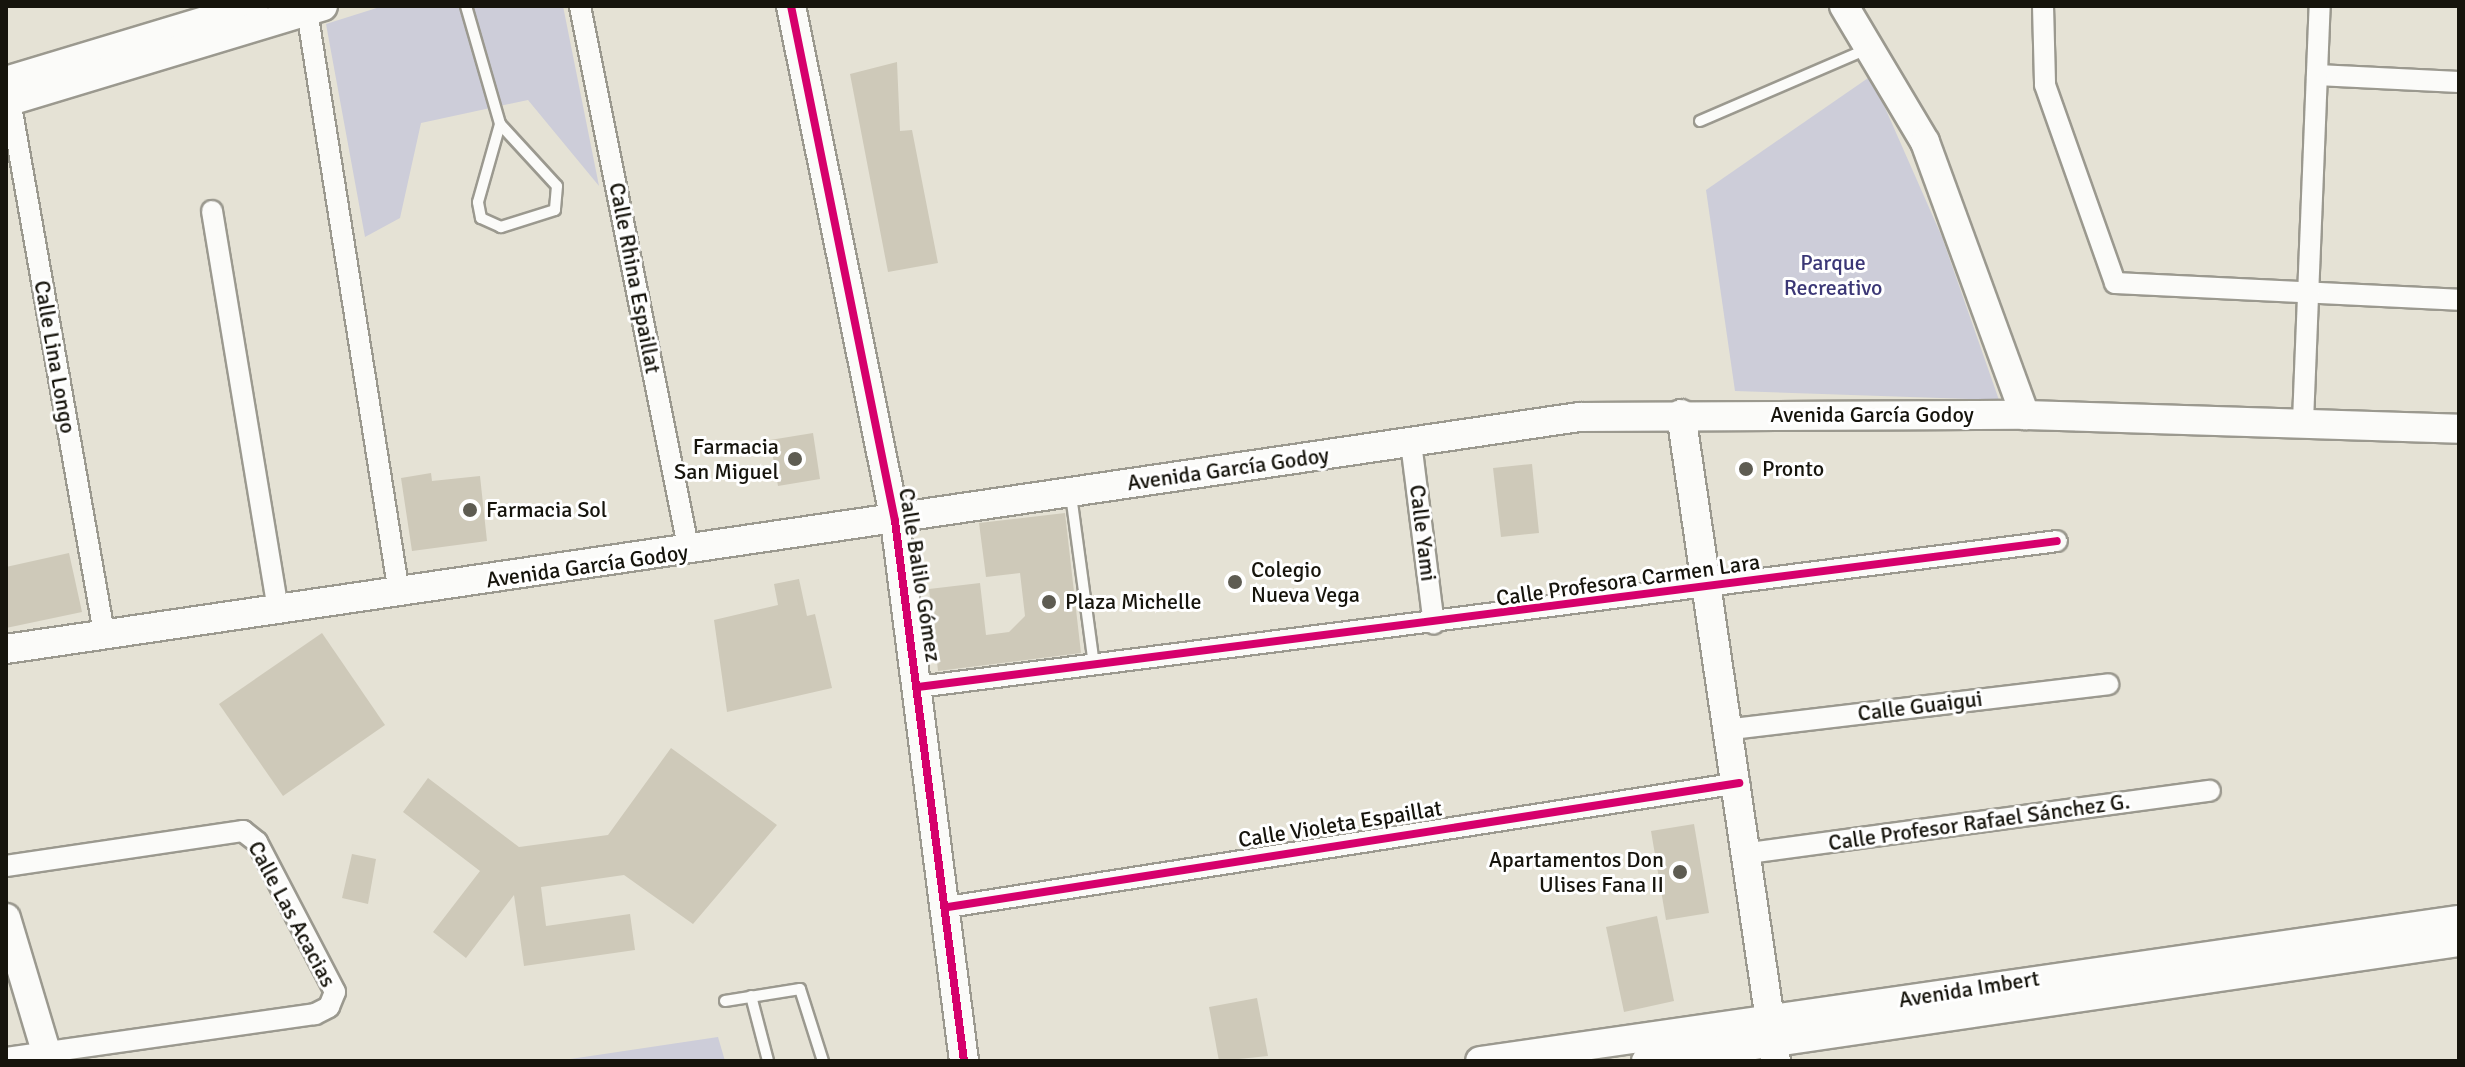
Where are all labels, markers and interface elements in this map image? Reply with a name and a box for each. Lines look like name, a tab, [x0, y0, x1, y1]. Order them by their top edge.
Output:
street label: Calle Rhina Espaillat	[604, 180, 666, 376]
park label: Parque Recreativo	[1784, 249, 1882, 300]
street label: Calle Lina Longo	[29, 278, 81, 436]
street label: Avenida García Godoy	[1770, 402, 1974, 428]
place label: Farmacia San Miguel	[674, 433, 779, 484]
street label: Avenida García Godoy	[1125, 442, 1331, 496]
marker: Farmacia San Miguel	[786, 450, 804, 468]
place label: Pronto	[1762, 456, 1824, 482]
marker: Pronto	[1737, 460, 1755, 478]
street label: Calle Yami	[1404, 483, 1442, 583]
street label: Calle Balilo Gómez	[893, 486, 947, 664]
place label: Farmacia Sol	[486, 497, 607, 523]
marker: Farmacia Sol	[461, 501, 479, 519]
street label: Avenida García Godoy	[484, 539, 690, 593]
street label: Calle Profesora Carmen Lara	[1494, 548, 1762, 612]
place label: Colegio Nueva Vega	[1251, 556, 1360, 608]
marker: Colegio Nueva Vega	[1226, 573, 1244, 591]
place label: Plaza Michelle	[1065, 589, 1202, 615]
marker: Plaza Michelle	[1040, 593, 1058, 611]
street label: Calle Guaigui	[1856, 685, 1984, 727]
street label: Calle Profesor Rafael Sánchez G.	[1827, 788, 2131, 856]
street label: Calle Violeta Espaillat	[1236, 795, 1444, 853]
street label: Calle Las Acacias	[242, 836, 342, 992]
place label: Apartamentos Don Ulises Fana II	[1489, 846, 1664, 898]
marker: Apartamentos Don Ulises Fana II	[1671, 863, 1689, 881]
street label: Avenida Imbert	[1897, 965, 2041, 1013]

